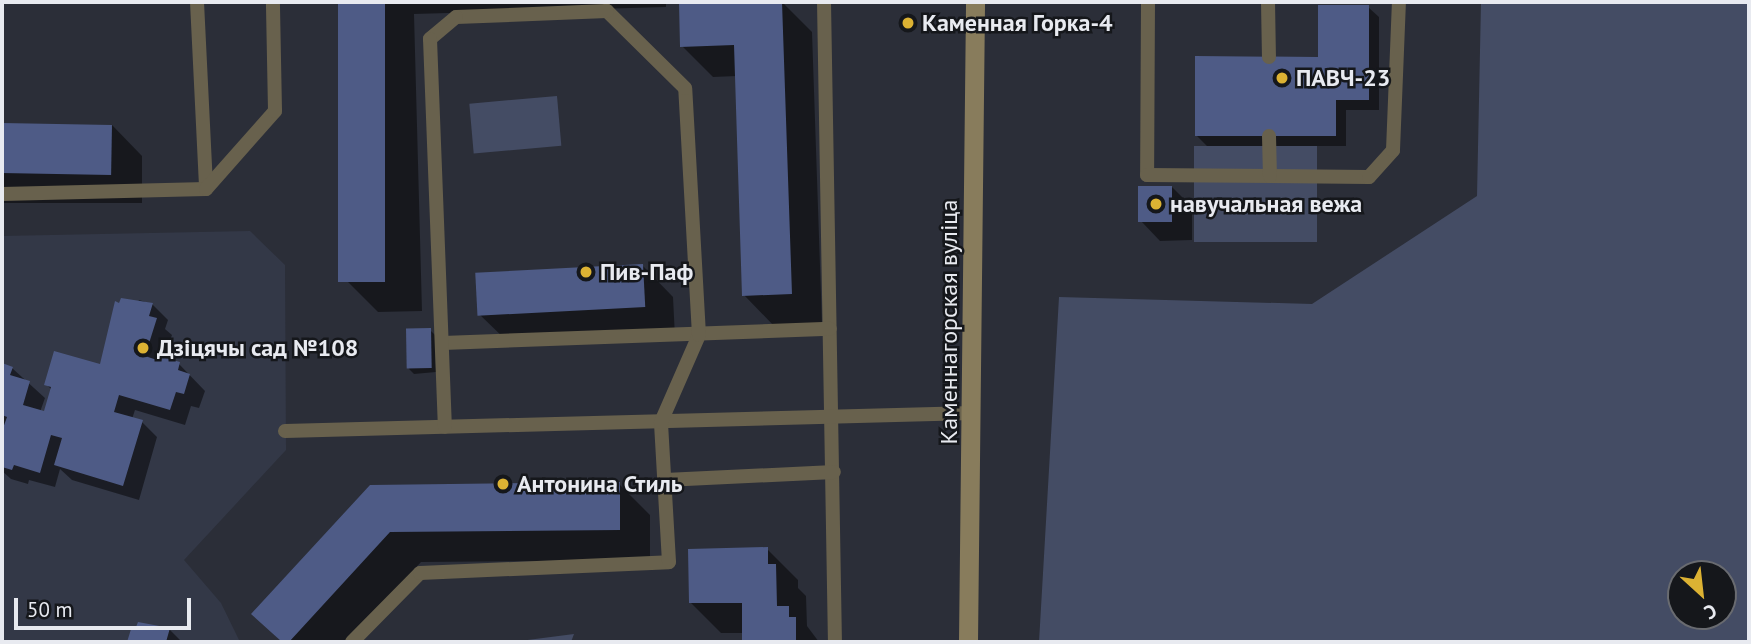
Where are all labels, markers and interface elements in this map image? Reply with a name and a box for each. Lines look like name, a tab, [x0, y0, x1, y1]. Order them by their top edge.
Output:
place label: Каменная Горка-4	[922, 9, 1113, 37]
marker: Каменная Горка-4	[900, 15, 916, 31]
place label: ПАВЧ-23	[1296, 64, 1390, 92]
marker: ПАВЧ-23	[1274, 70, 1290, 86]
place label: навучальная вежа	[1170, 190, 1362, 218]
marker: навучальная вежа	[1148, 196, 1164, 212]
street label: Каменнагорская вуліца	[935, 200, 963, 444]
place label: Пив-Паф	[600, 258, 693, 286]
marker: Пив-Паф	[578, 264, 594, 280]
place label: Дзіцячы сад №108	[157, 334, 358, 362]
marker: Дзіцячы сад №108	[135, 340, 151, 356]
place label: Антонина Стиль	[517, 470, 683, 498]
marker: Антонина Стиль	[495, 476, 511, 492]
north arrow	[1667, 560, 1737, 630]
scale bar	[18, 584, 194, 628]
text: 50 m	[27, 596, 73, 623]
text: С	[1700, 599, 1721, 625]

